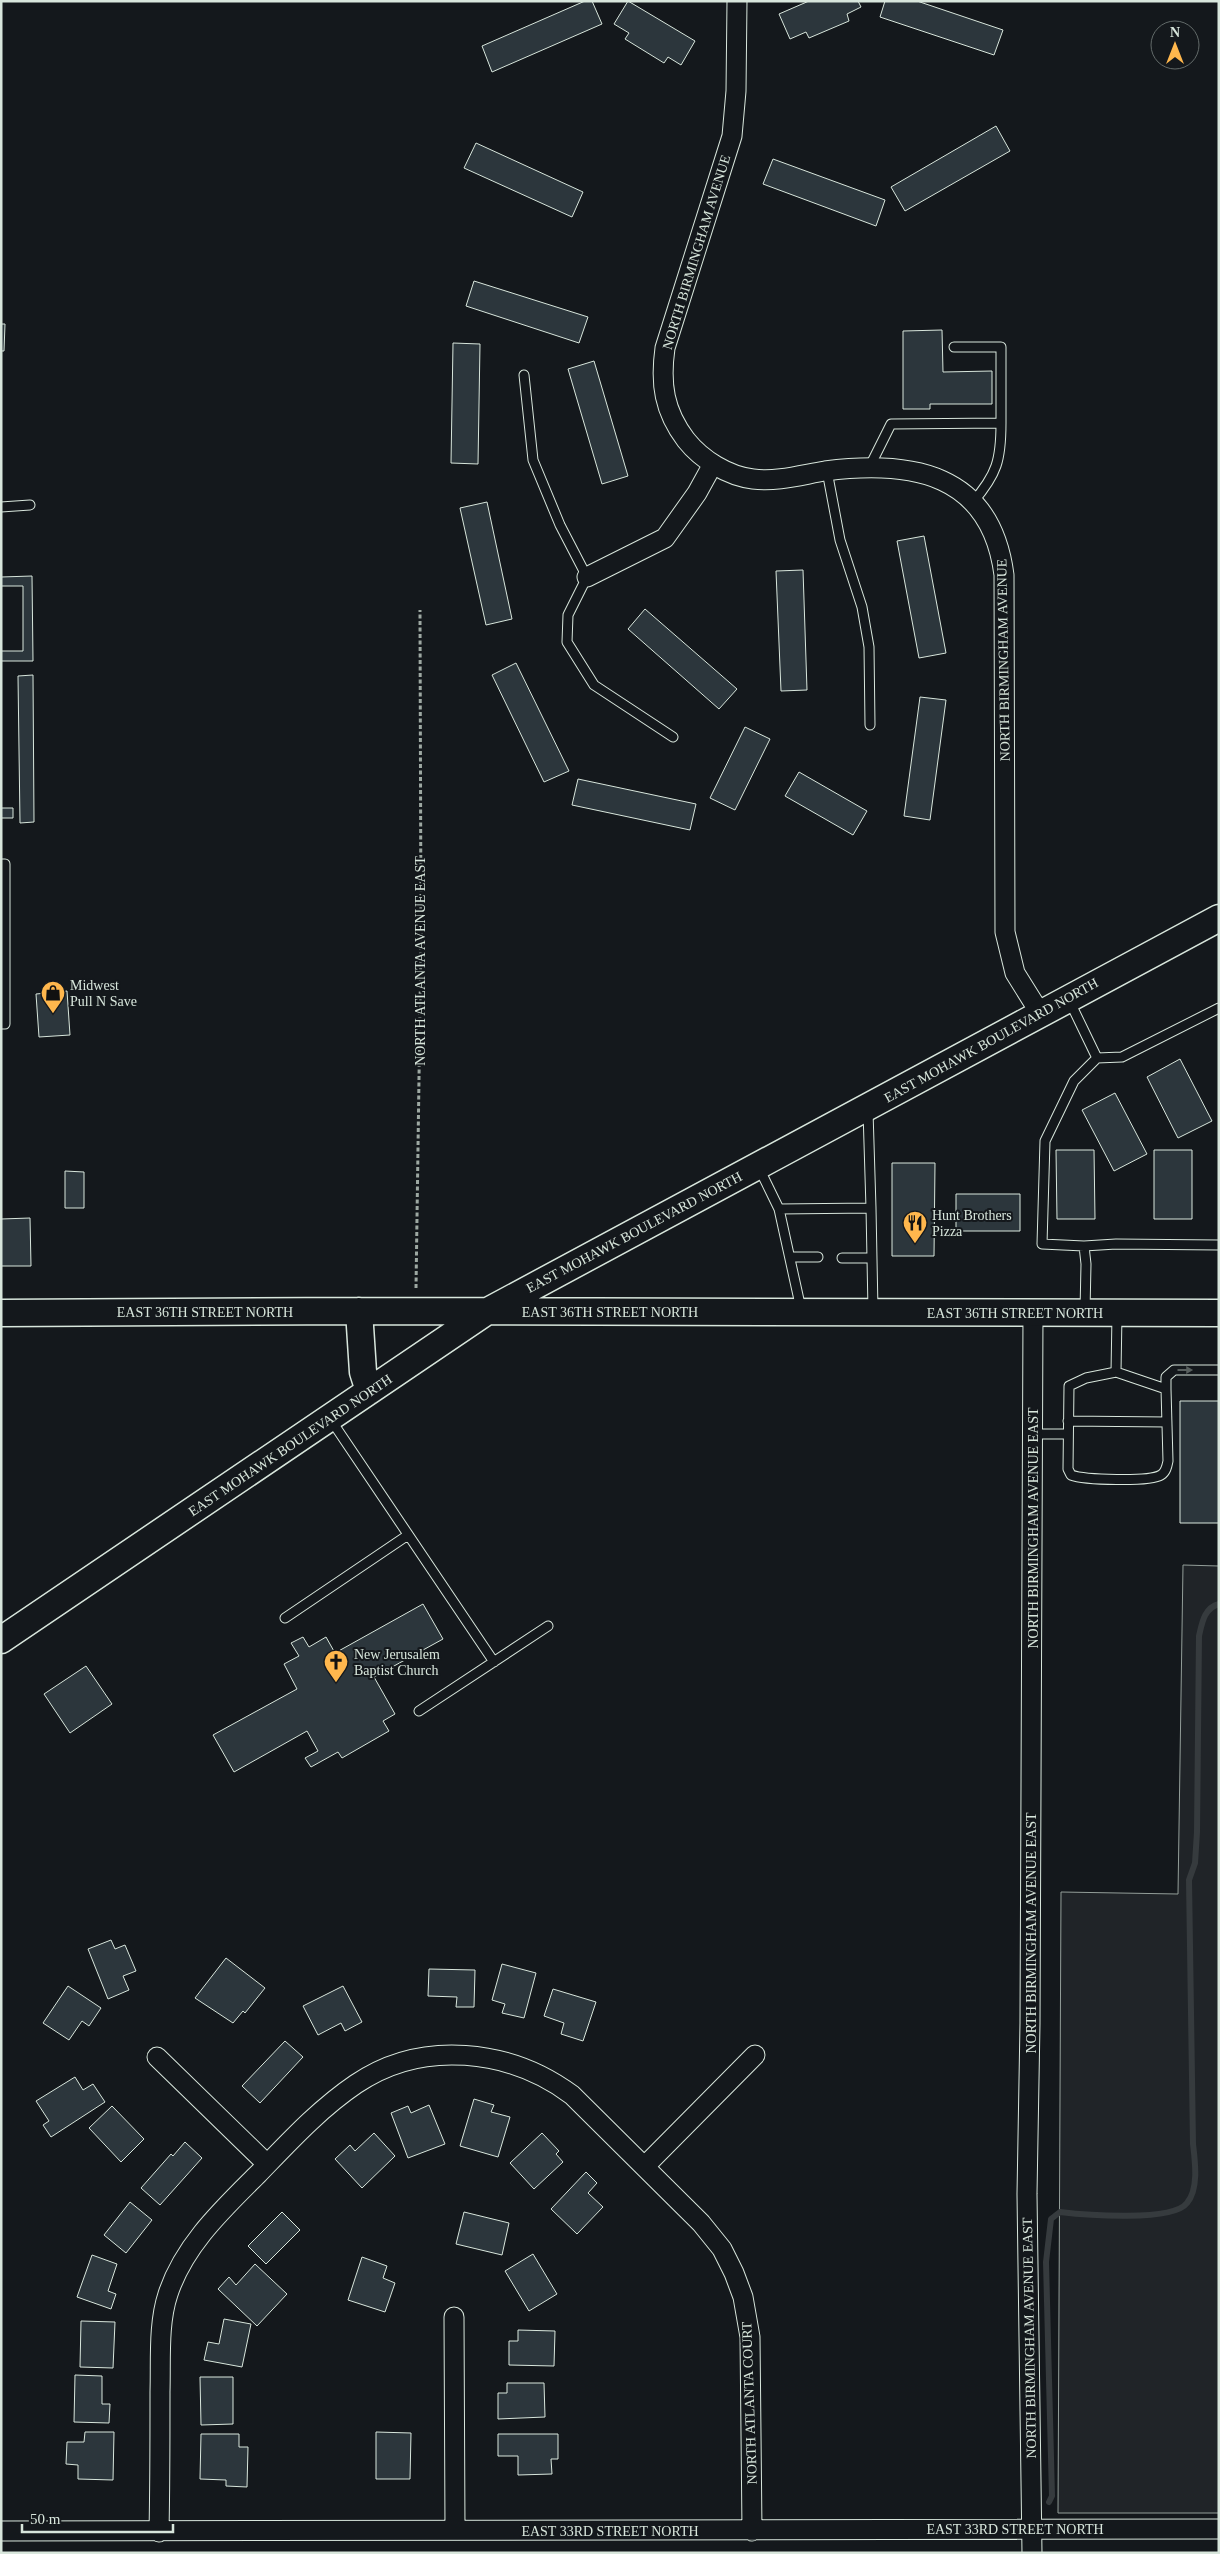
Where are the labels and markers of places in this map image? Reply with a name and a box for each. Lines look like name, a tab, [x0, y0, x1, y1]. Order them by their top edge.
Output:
place label: Midwest Pull N Save	[70, 978, 137, 1009]
shop icon: Midwest Pull N Save	[40, 980, 66, 1014]
place label: Hunt Brothers Pizza	[932, 1208, 1012, 1239]
restaurant icon: Hunt Brothers Pizza	[902, 1210, 928, 1244]
place label: New Jerusalem Baptist Church	[354, 1647, 440, 1678]
church icon: New Jerusalem Baptist Church	[323, 1649, 349, 1683]

